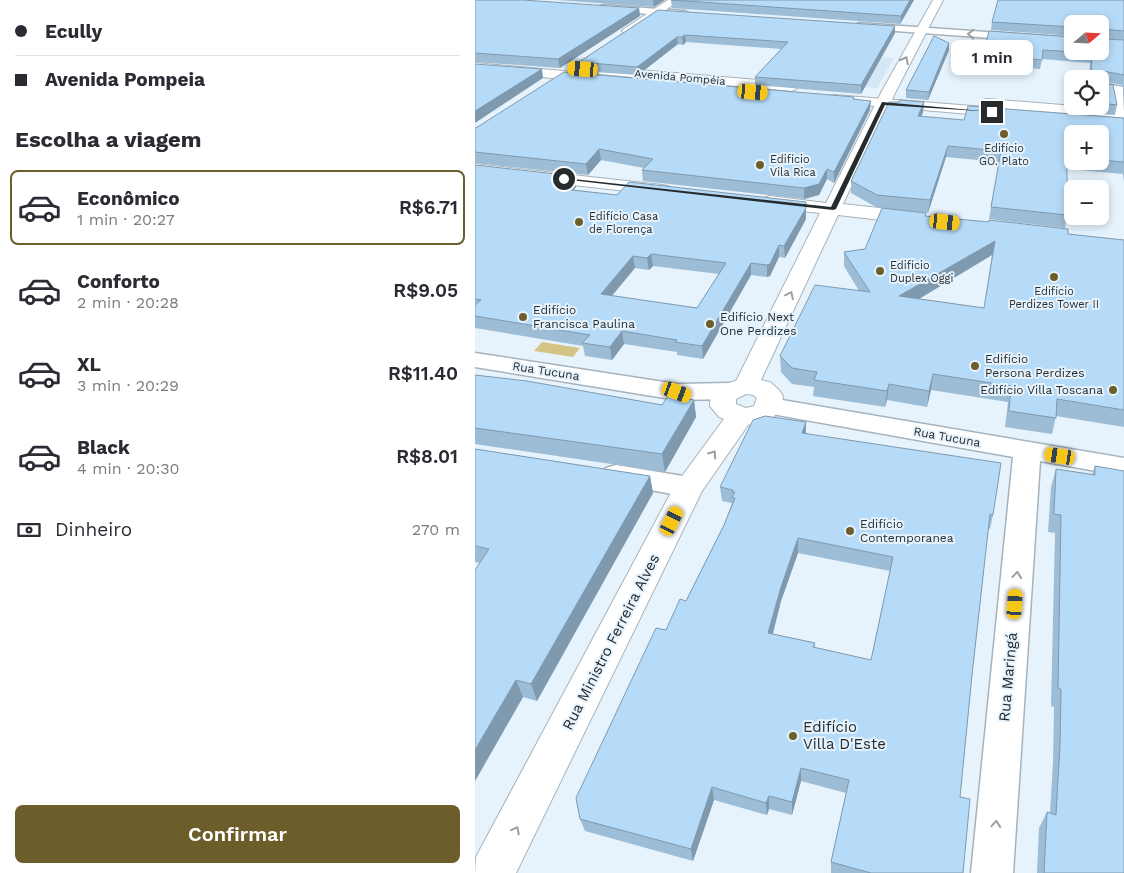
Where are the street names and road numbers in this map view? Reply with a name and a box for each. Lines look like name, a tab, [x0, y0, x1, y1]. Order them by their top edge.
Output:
street label: Avenida Pompéia	[634, 67, 726, 88]
street label: Rua Tucuna	[511, 359, 581, 383]
street label: Rua Tucuna	[912, 424, 982, 450]
street label: Rua Ministro Ferreira Alves	[559, 551, 663, 733]
street label: Rua Maringá	[995, 631, 1021, 722]

